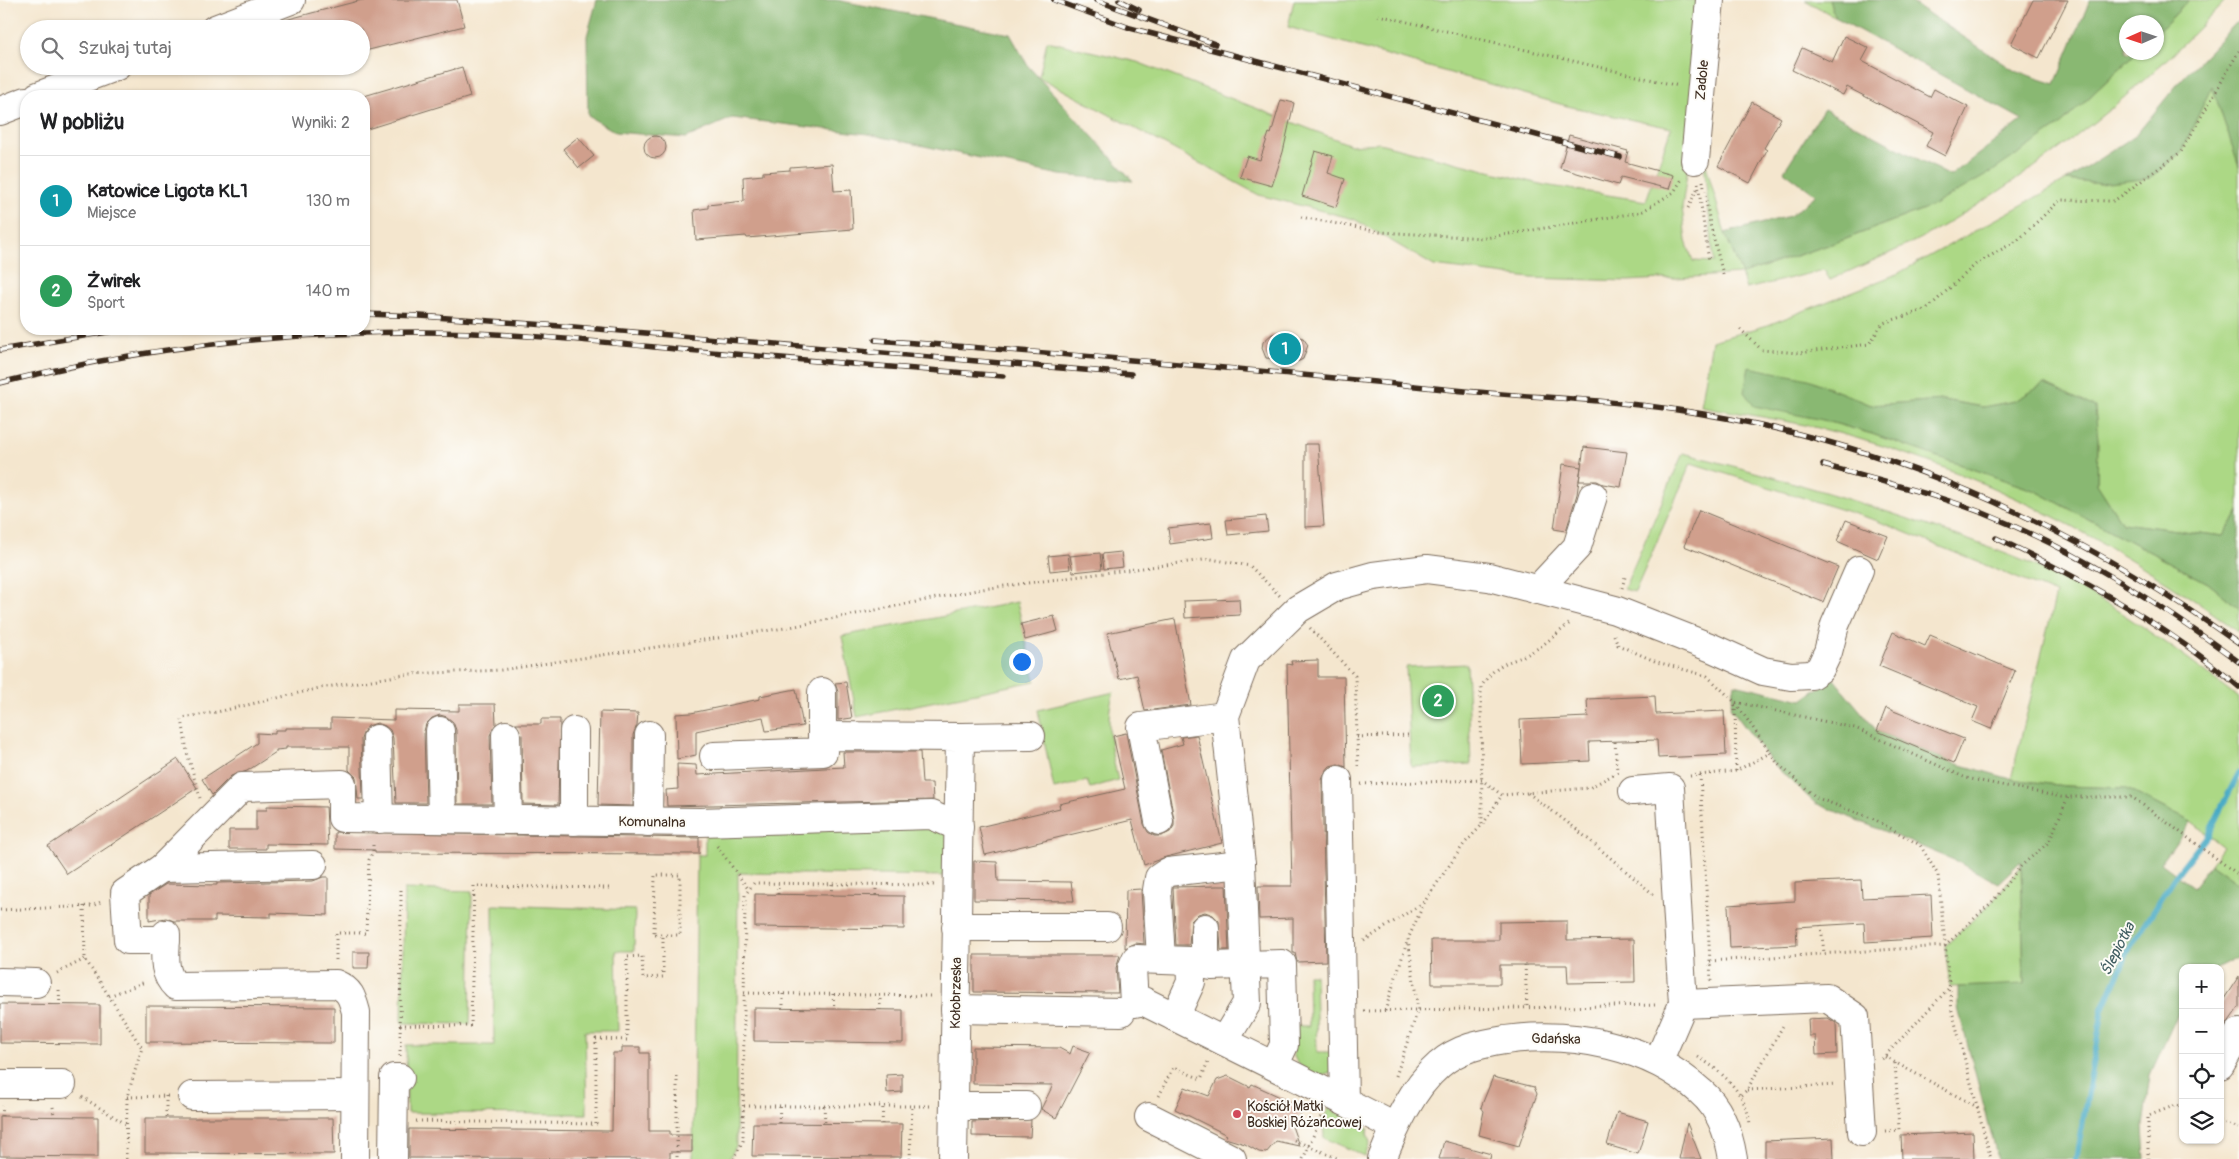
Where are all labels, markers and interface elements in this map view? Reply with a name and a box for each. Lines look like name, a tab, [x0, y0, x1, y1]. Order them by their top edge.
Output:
north arrow	[2119, 15, 2164, 60]
search box	[20, 20, 370, 75]
icon: search	[38, 34, 66, 62]
text: Szukaj tutaj	[78, 36, 172, 60]
street label: Zadole	[1692, 59, 1712, 101]
text: W pobliżu	[40, 109, 124, 136]
text: Wyniki: 2	[291, 113, 350, 133]
text: Katowice Ligota KL1	[87, 179, 248, 203]
text: 1	[53, 191, 59, 211]
text: 130 m	[306, 191, 350, 211]
text: Miejsce	[87, 203, 136, 223]
text: Żwirek	[87, 269, 140, 293]
text: 2	[52, 281, 60, 301]
text: 140 m	[306, 281, 350, 301]
text: Sport	[87, 293, 125, 313]
pin: 1	[1269, 330, 1301, 368]
your location	[1009, 649, 1035, 675]
pin: 2	[1422, 682, 1454, 720]
street label: Komunalna	[618, 813, 686, 831]
water label: Ślepiotka	[2097, 918, 2140, 979]
street label: Kołobrzeska	[947, 957, 965, 1029]
map controls	[2179, 964, 2224, 1144]
button: +	[2179, 964, 2224, 1009]
button: −	[2179, 1009, 2224, 1054]
street label: Gdańska	[1531, 1030, 1581, 1048]
button: locate	[2179, 1054, 2224, 1099]
place label: Kościół Matki Boskiej Różańcowej	[1247, 1098, 1362, 1131]
button: layers	[2179, 1099, 2224, 1144]
marker: Kościół Matki Boskiej Różańcowej	[1231, 1108, 1243, 1120]

